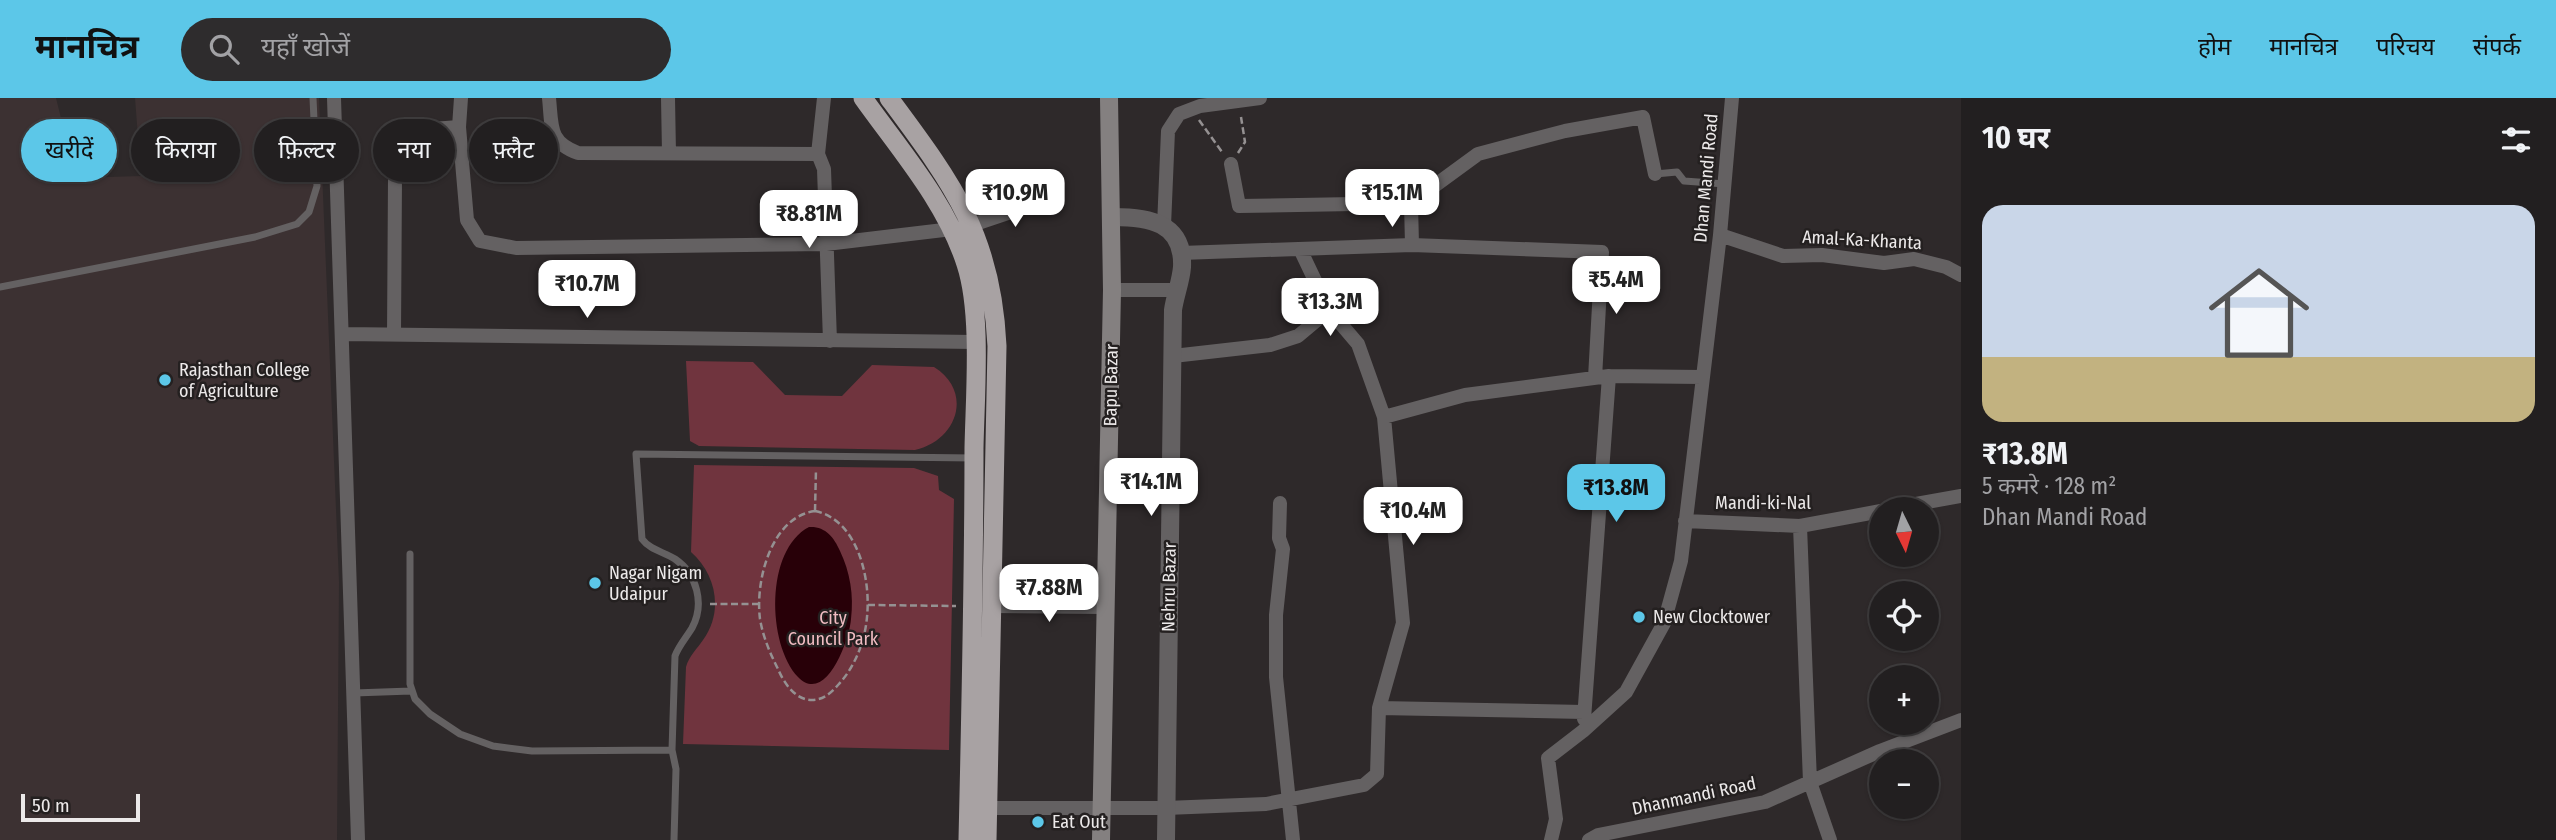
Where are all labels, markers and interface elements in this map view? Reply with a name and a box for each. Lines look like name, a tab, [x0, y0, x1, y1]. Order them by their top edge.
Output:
search box	[181, 18, 671, 81]
text: मानचित्र	[35, 27, 139, 67]
icon: search	[205, 30, 243, 68]
text: यहाँ खोजें	[261, 32, 350, 63]
text: होम	[2198, 33, 2231, 61]
text: मानचित्र	[2269, 33, 2338, 61]
text: परिचय	[2376, 33, 2435, 61]
text: संपर्क	[2473, 33, 2521, 61]
street label: Dhan Mandi Road	[1689, 113, 1723, 243]
chip: खरीदें	[21, 119, 117, 182]
chip: किराया	[131, 119, 240, 182]
chip: फ़िल्टर	[254, 119, 359, 182]
chip: नया	[373, 119, 455, 182]
chip: फ़्लैट	[469, 119, 558, 182]
text: 10 घर	[1982, 120, 2050, 156]
icon: filters	[2497, 121, 2535, 159]
pin: ₹10.9M	[958, 170, 1072, 229]
pin: ₹15.1M	[1335, 170, 1449, 229]
text: ₹10.9M	[982, 178, 1048, 206]
text: ₹15.1M	[1361, 178, 1423, 206]
pin: ₹8.81M	[752, 190, 866, 250]
text: ₹8.81M	[776, 199, 842, 227]
street label: Amal-Ka-Khanta	[1802, 226, 1923, 254]
icon: home	[2196, 250, 2322, 376]
pin: ₹5.4M	[1567, 256, 1665, 316]
pin: ₹10.7M	[530, 260, 644, 320]
text: ₹5.4M	[1588, 265, 1644, 293]
text: ₹10.7M	[554, 269, 620, 297]
pin: ₹13.3M	[1273, 278, 1387, 338]
text: ₹13.3M	[1298, 287, 1362, 315]
street label: Bapu Bazar	[1099, 343, 1123, 426]
place label: Rajasthan College of Agriculture	[179, 359, 310, 402]
marker: Rajasthan College of Agriculture	[157, 372, 173, 388]
text: ₹13.8M	[1982, 436, 2068, 472]
pin: ₹14.1M	[1094, 458, 1208, 518]
pin: ₹13.8M	[1559, 464, 1673, 524]
text: ₹14.1M	[1120, 467, 1182, 495]
text: 5 कमरे · 128 m²	[1982, 472, 2116, 500]
text: ₹13.8M	[1583, 473, 1649, 501]
pin: ₹10.4M	[1356, 488, 1470, 547]
street label: Mandi-ki-Nal	[1715, 492, 1811, 514]
text: ₹10.4M	[1380, 496, 1446, 524]
north arrow	[1869, 497, 1939, 567]
map controls	[1869, 497, 1939, 819]
text: Dhan Mandi Road	[1982, 503, 2147, 531]
street label: Nehru Bazar	[1157, 541, 1181, 632]
place label: Nagar Nigam Udaipur	[609, 562, 702, 605]
pin: ₹7.88M	[992, 564, 1106, 624]
text: ₹7.88M	[1015, 573, 1083, 601]
marker: Nagar Nigam Udaipur	[587, 575, 603, 591]
button: locate	[1869, 581, 1939, 651]
place label: New Clocktower	[1653, 606, 1771, 628]
park label: City Council Park	[788, 607, 879, 650]
marker: New Clocktower	[1631, 609, 1647, 625]
button: +	[1869, 665, 1939, 735]
button: −	[1869, 749, 1939, 819]
street label: Dhanmandi Road	[1630, 772, 1758, 820]
scale bar	[21, 791, 140, 823]
text: 50 m	[32, 794, 70, 817]
place label: Eat Out	[1052, 811, 1106, 833]
marker: Eat Out	[1030, 814, 1046, 830]

